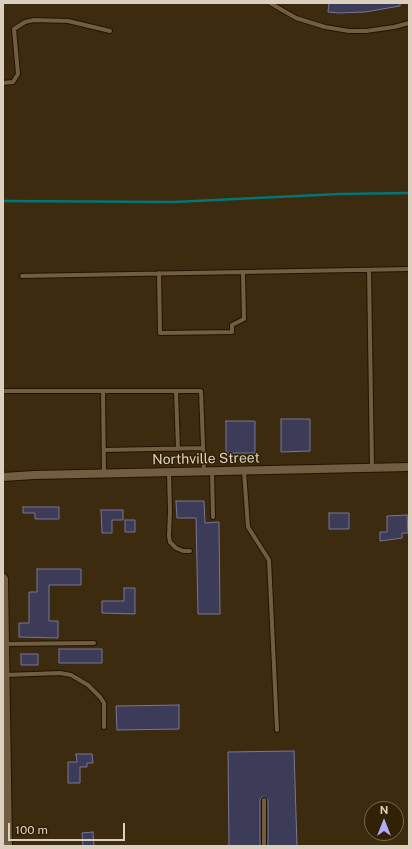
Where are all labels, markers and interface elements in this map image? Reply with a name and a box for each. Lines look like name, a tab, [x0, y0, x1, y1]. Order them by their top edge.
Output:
street label: Northville Street	[152, 450, 260, 468]
north arrow	[364, 801, 404, 841]
text: N	[380, 804, 388, 816]
scale bar	[10, 815, 127, 841]
text: 100 m	[15, 823, 48, 837]

